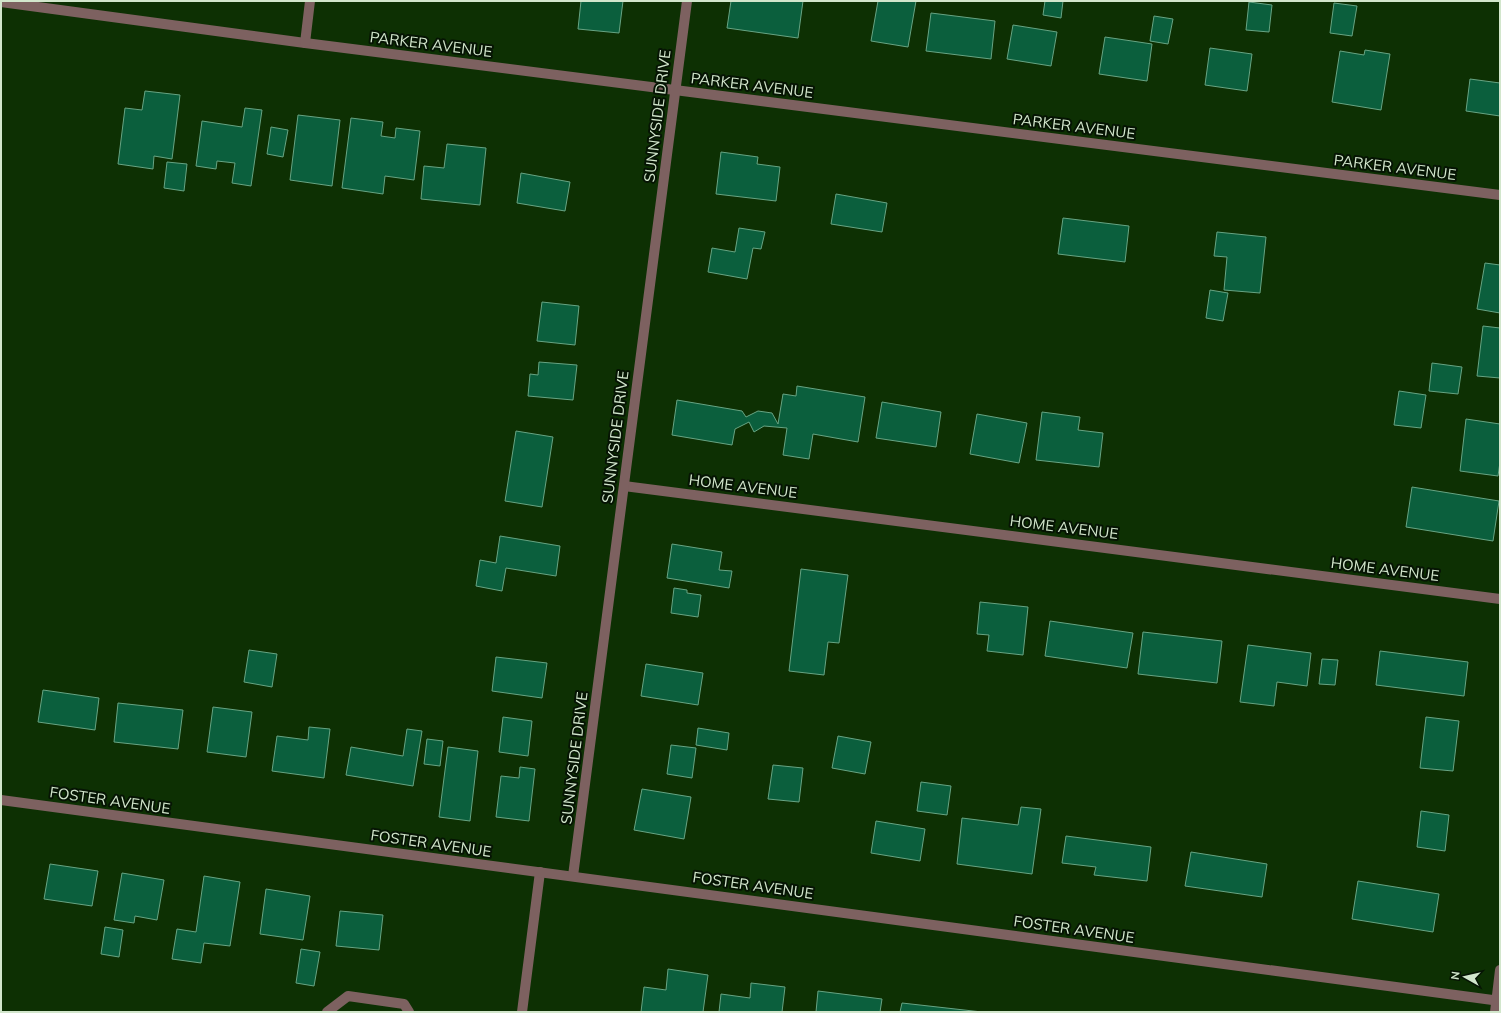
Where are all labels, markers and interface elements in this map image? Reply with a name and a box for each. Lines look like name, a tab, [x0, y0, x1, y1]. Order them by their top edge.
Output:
street label: PARKER AVENUE	[369, 27, 493, 61]
street label: SUNNYSIDE DRIVE	[639, 48, 675, 183]
street label: PARKER AVENUE	[690, 68, 814, 102]
street label: PARKER AVENUE	[1012, 109, 1136, 143]
street label: PARKER AVENUE	[1333, 150, 1457, 184]
street label: SUNNYSIDE DRIVE	[597, 369, 633, 504]
street label: HOME AVENUE	[688, 470, 798, 502]
street label: HOME AVENUE	[1009, 511, 1119, 543]
street label: HOME AVENUE	[1330, 553, 1440, 585]
street label: SUNNYSIDE DRIVE	[556, 690, 592, 825]
street label: FOSTER AVENUE	[49, 782, 172, 818]
street label: FOSTER AVENUE	[370, 825, 493, 861]
street label: FOSTER AVENUE	[692, 867, 815, 903]
street label: FOSTER AVENUE	[1013, 911, 1136, 947]
north arrow	[1445, 957, 1485, 997]
text: N	[1448, 971, 1463, 981]

